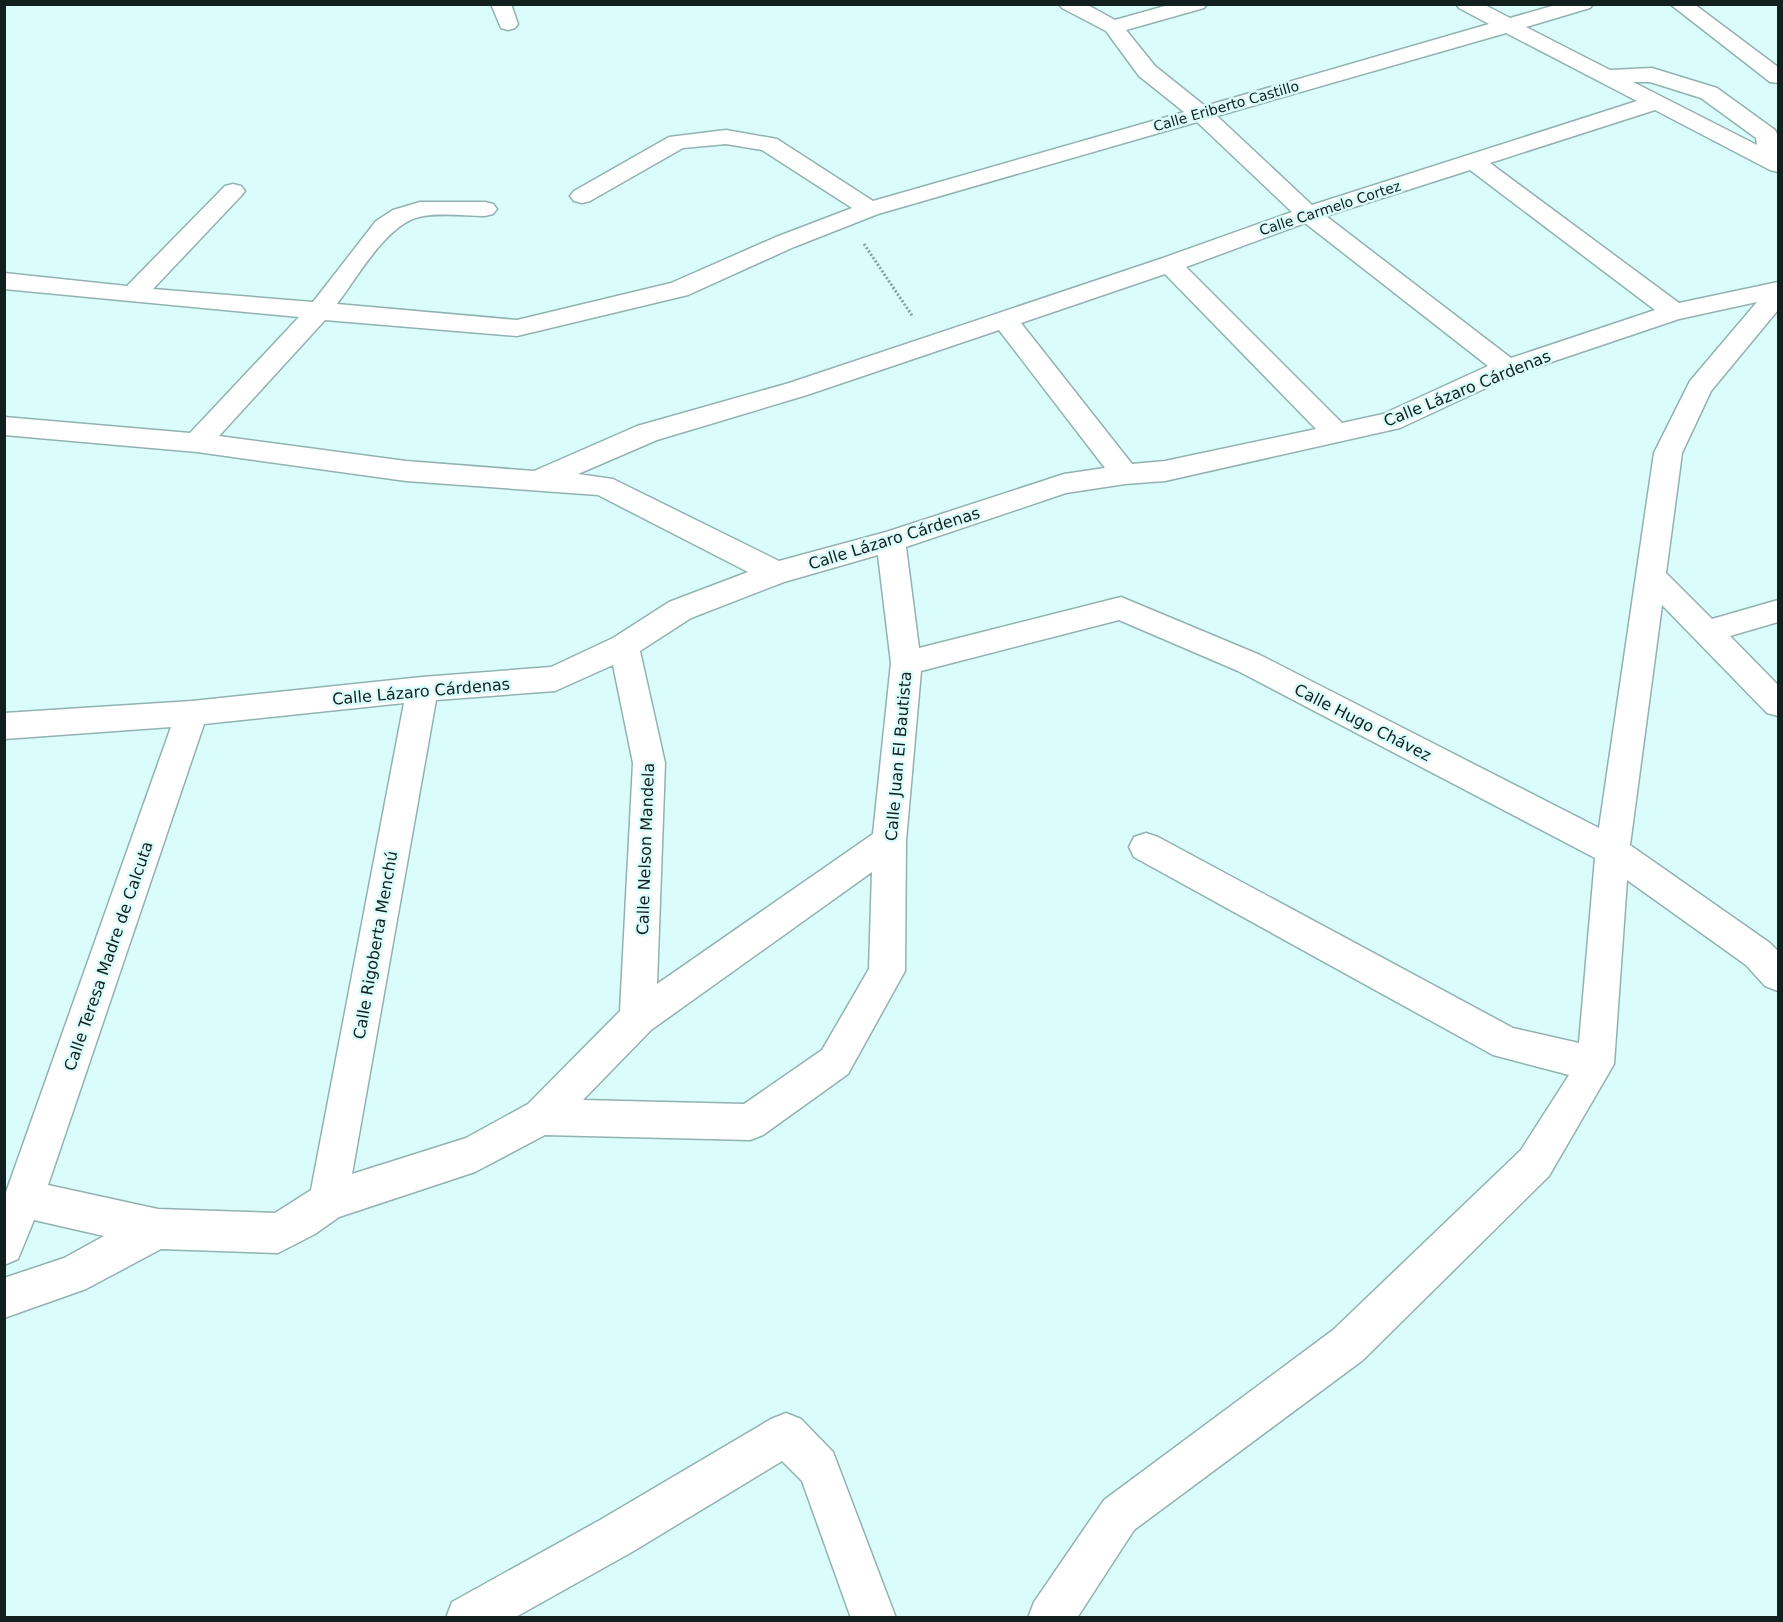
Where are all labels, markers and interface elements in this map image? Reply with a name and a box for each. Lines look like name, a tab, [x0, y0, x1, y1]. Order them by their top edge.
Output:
street label: Calle Eriberto Castillo	[1151, 78, 1301, 134]
street label: Calle Carmelo Cortez	[1257, 178, 1403, 238]
street label: Calle Lázaro Cárdenas	[1381, 346, 1553, 431]
street label: Calle Lázaro Cárdenas	[806, 503, 982, 574]
street label: Calle Juan El Bautista	[882, 670, 915, 842]
street label: Calle Lázaro Cárdenas	[331, 674, 511, 709]
street label: Calle Hugo Chávez	[1291, 680, 1434, 765]
street label: Calle Nelson Mandela	[633, 763, 658, 935]
street label: Calle Teresa Madre de Calcuta	[60, 839, 157, 1073]
street label: Calle Rigoberta Menchú	[350, 849, 401, 1041]

